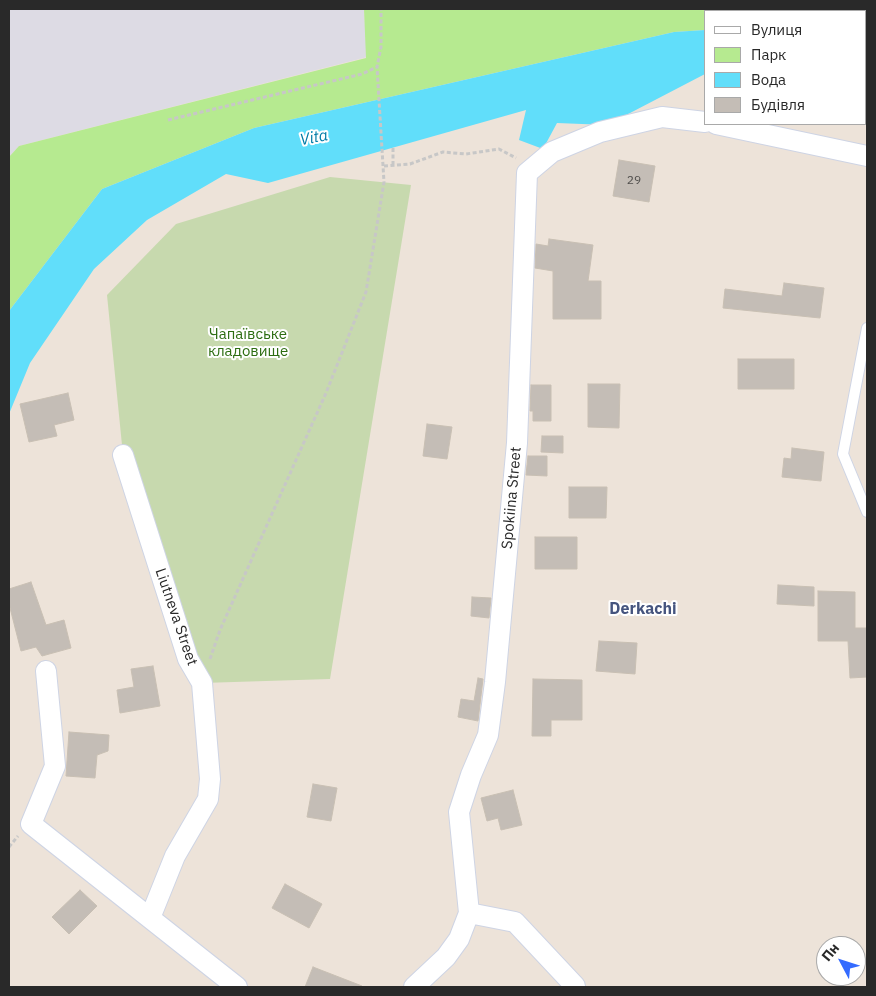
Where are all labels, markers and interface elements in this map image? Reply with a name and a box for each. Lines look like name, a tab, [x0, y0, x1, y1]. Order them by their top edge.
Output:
legend	[704, 10, 866, 125]
text: Вулиця	[751, 20, 802, 39]
text: Парк	[751, 45, 786, 64]
text: Вода	[751, 70, 786, 89]
text: Будівля	[751, 95, 805, 114]
water label: Vita	[298, 126, 330, 150]
house number: 29	[627, 174, 641, 188]
park label: Чапаївське кладовище	[208, 326, 288, 361]
street label: Spokiina Street	[499, 446, 525, 550]
street label: Liutneva Street	[151, 566, 201, 668]
district label: Derkachi	[609, 599, 677, 619]
north arrow	[816, 936, 866, 986]
text: Пн	[817, 939, 843, 965]

